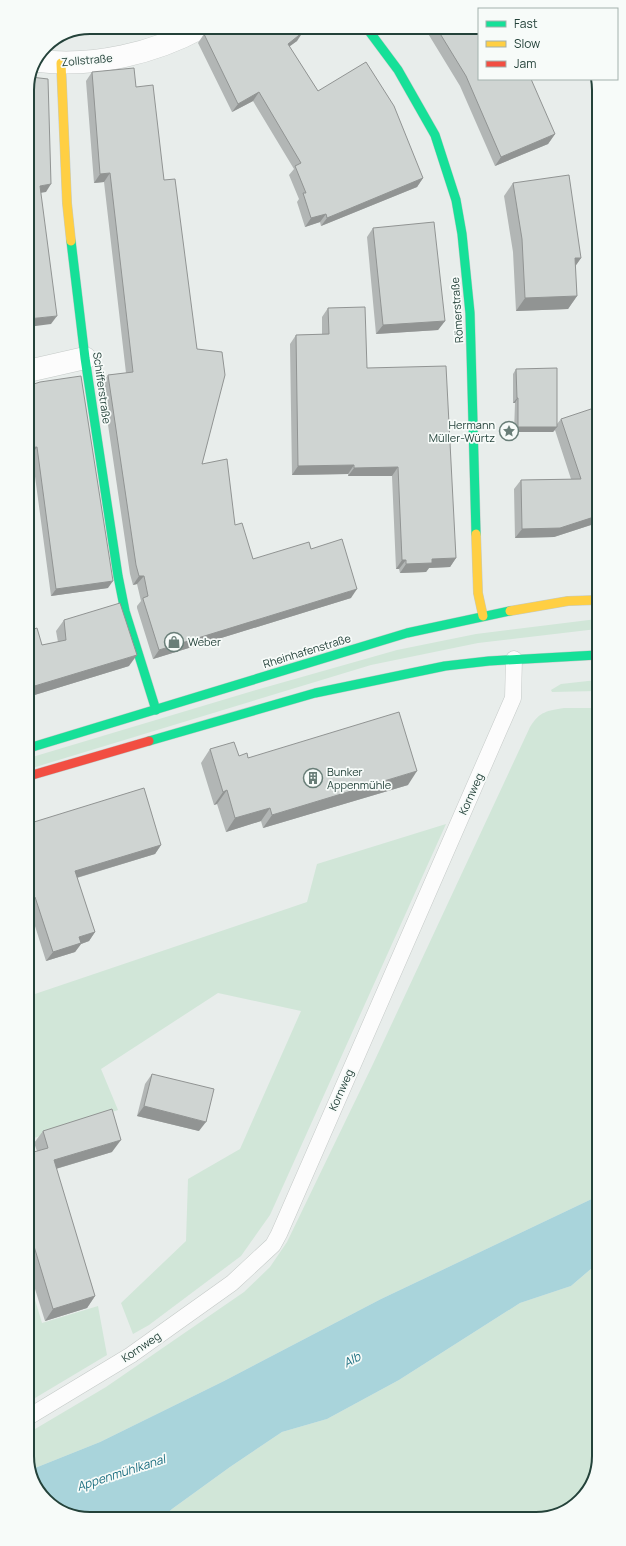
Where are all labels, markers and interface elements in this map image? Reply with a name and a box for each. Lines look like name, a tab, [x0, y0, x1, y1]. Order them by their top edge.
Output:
legend	[478, 8, 618, 80]
text: Fast	[514, 15, 538, 32]
text: Slow	[514, 35, 540, 52]
street label: Zollstraße	[61, 50, 114, 69]
text: Jam	[514, 55, 536, 72]
street label: Römerstraße	[447, 276, 466, 343]
street label: Schifferstraße	[90, 351, 115, 425]
place label: Hermann Müller-Würtz	[429, 417, 495, 445]
place icon: Hermann Müller-Würtz	[498, 420, 520, 442]
street label: Rheinhafenstraße	[261, 630, 353, 671]
shop icon: Weber	[163, 631, 185, 653]
place label: Weber	[188, 634, 221, 649]
place label: Bunker Appenmühle	[327, 764, 392, 792]
building icon: Bunker Appenmühle	[302, 767, 324, 789]
street label: Kornweg	[455, 771, 486, 817]
street label: Kornweg	[325, 1067, 356, 1113]
street label: Kornweg	[118, 1328, 163, 1365]
water label: Alb	[340, 1348, 364, 1371]
water label: Appenmühlkanal	[74, 1450, 169, 1495]

